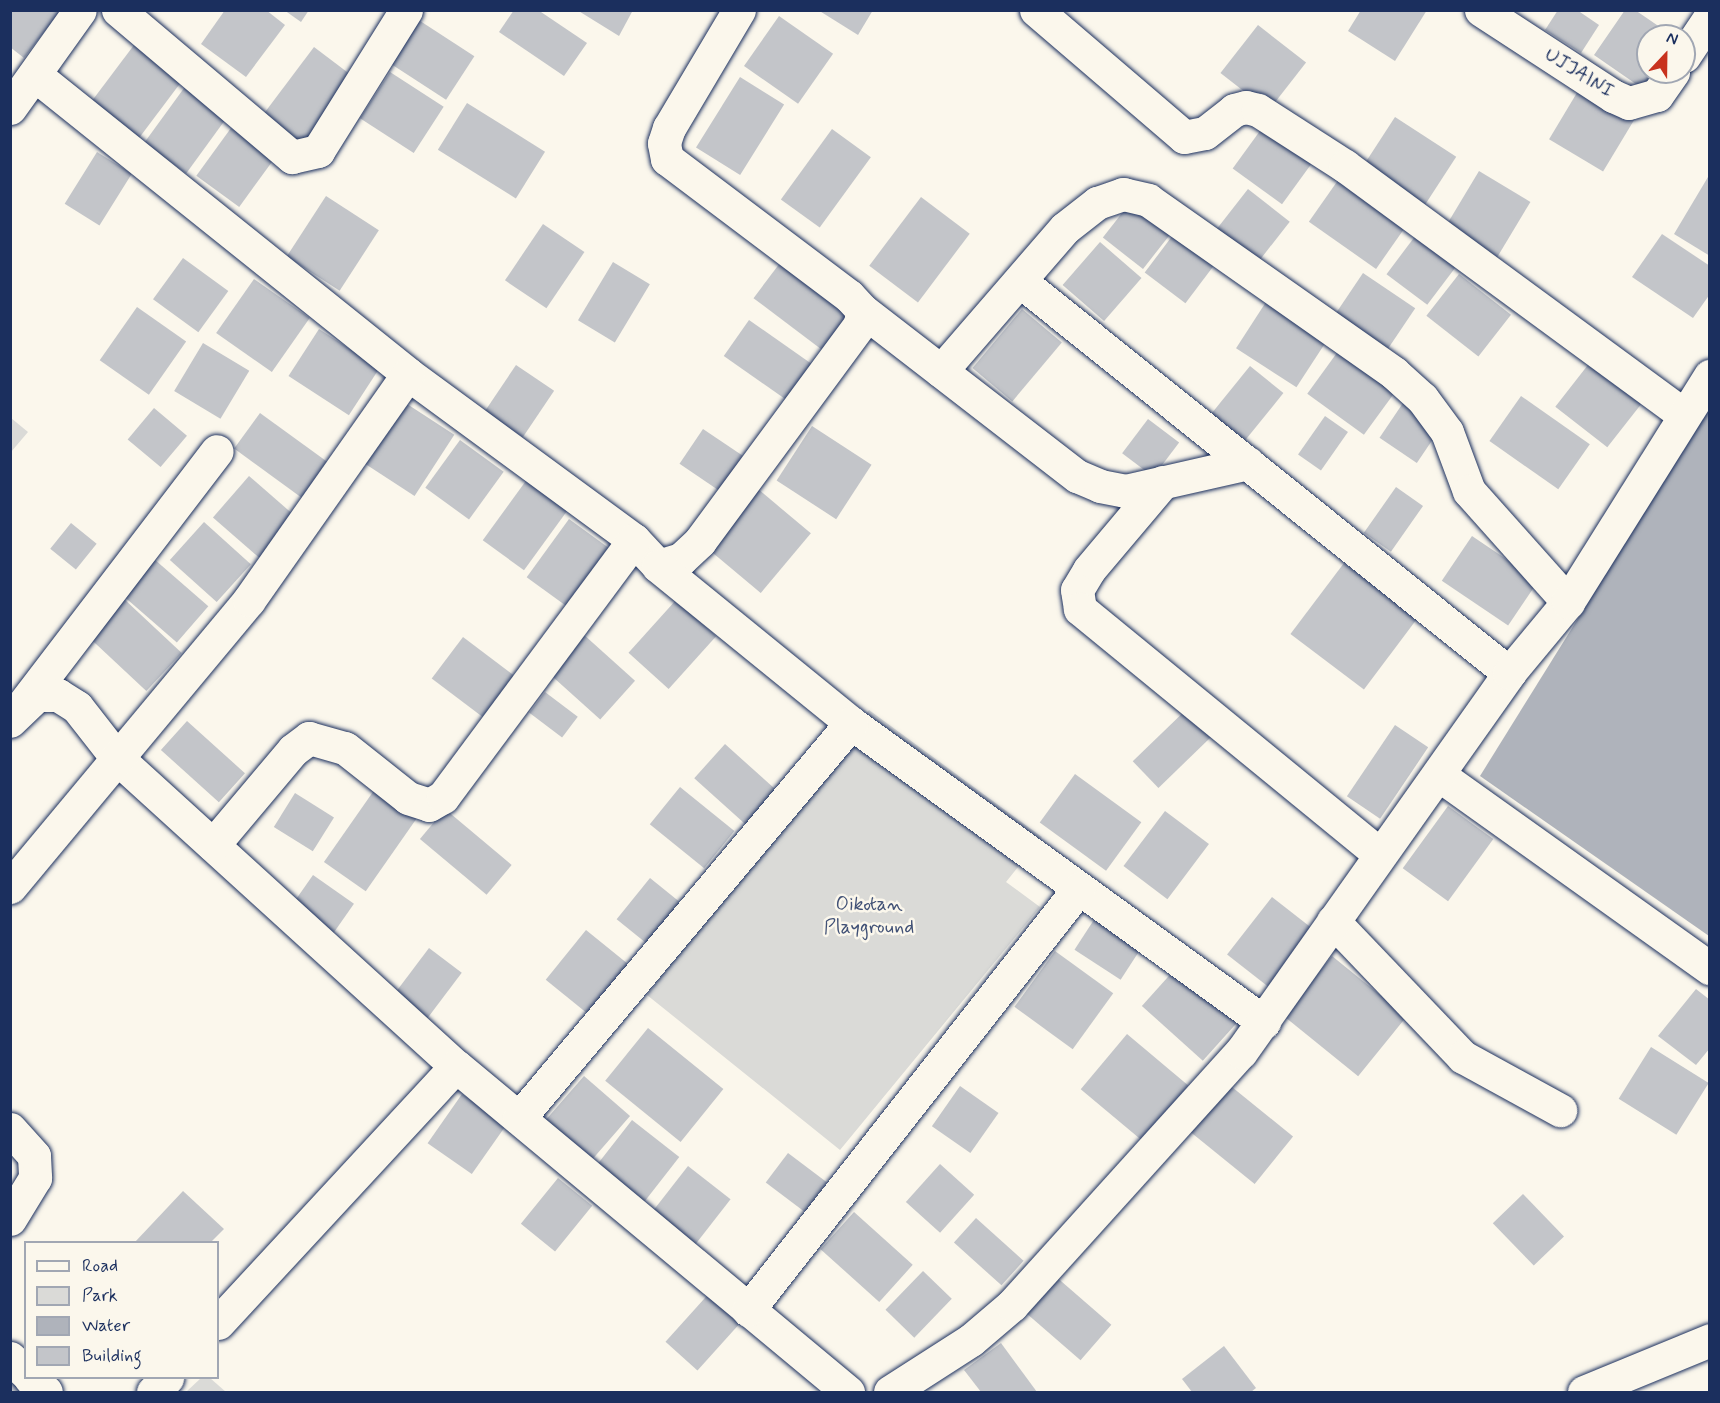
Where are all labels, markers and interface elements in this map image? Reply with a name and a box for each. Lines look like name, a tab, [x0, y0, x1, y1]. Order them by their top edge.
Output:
north arrow	[1636, 24, 1696, 84]
text: N	[1663, 27, 1681, 50]
street label: UJJAINI	[1540, 43, 1618, 103]
park label: Oikotan Playground	[824, 892, 914, 939]
legend	[24, 1241, 219, 1379]
text: Road	[82, 1254, 118, 1278]
text: Park	[82, 1284, 118, 1308]
text: Water	[82, 1314, 130, 1338]
text: Building	[82, 1344, 142, 1368]

